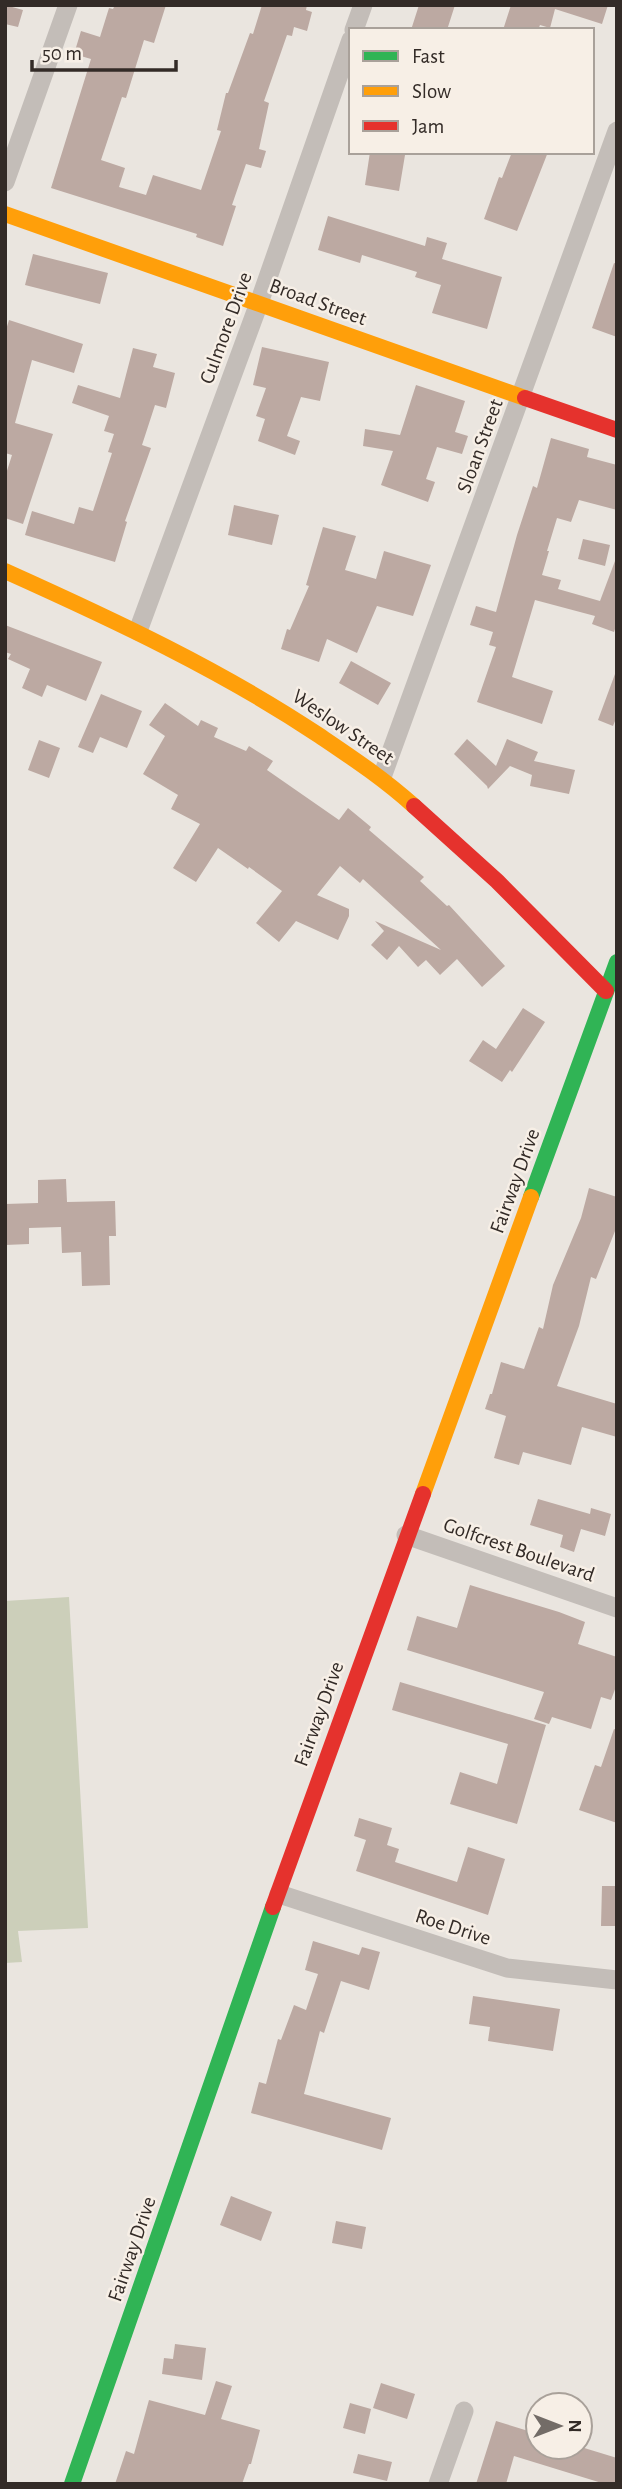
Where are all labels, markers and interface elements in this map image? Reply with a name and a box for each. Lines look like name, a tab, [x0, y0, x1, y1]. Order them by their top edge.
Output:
scale bar	[32, 28, 175, 72]
legend	[349, 28, 594, 154]
text: 50 m	[42, 43, 82, 64]
text: Fast	[412, 46, 445, 67]
text: Slow	[412, 81, 451, 102]
text: Jam	[412, 116, 444, 137]
street label: Culmore Drive	[196, 269, 256, 387]
street label: Broad Street	[267, 275, 370, 329]
street label: Sloan Street	[453, 396, 507, 496]
street label: Weslow Street	[288, 685, 398, 769]
street label: Fairway Drive	[486, 1126, 544, 1236]
street label: Golfcrest Boulevard	[441, 1514, 597, 1586]
street label: Fairway Drive	[290, 1659, 348, 1769]
street label: Roe Drive	[413, 1905, 493, 1949]
street label: Fairway Drive	[104, 2194, 160, 2304]
north arrow	[524, 2391, 594, 2461]
text: N	[565, 2419, 584, 2433]

